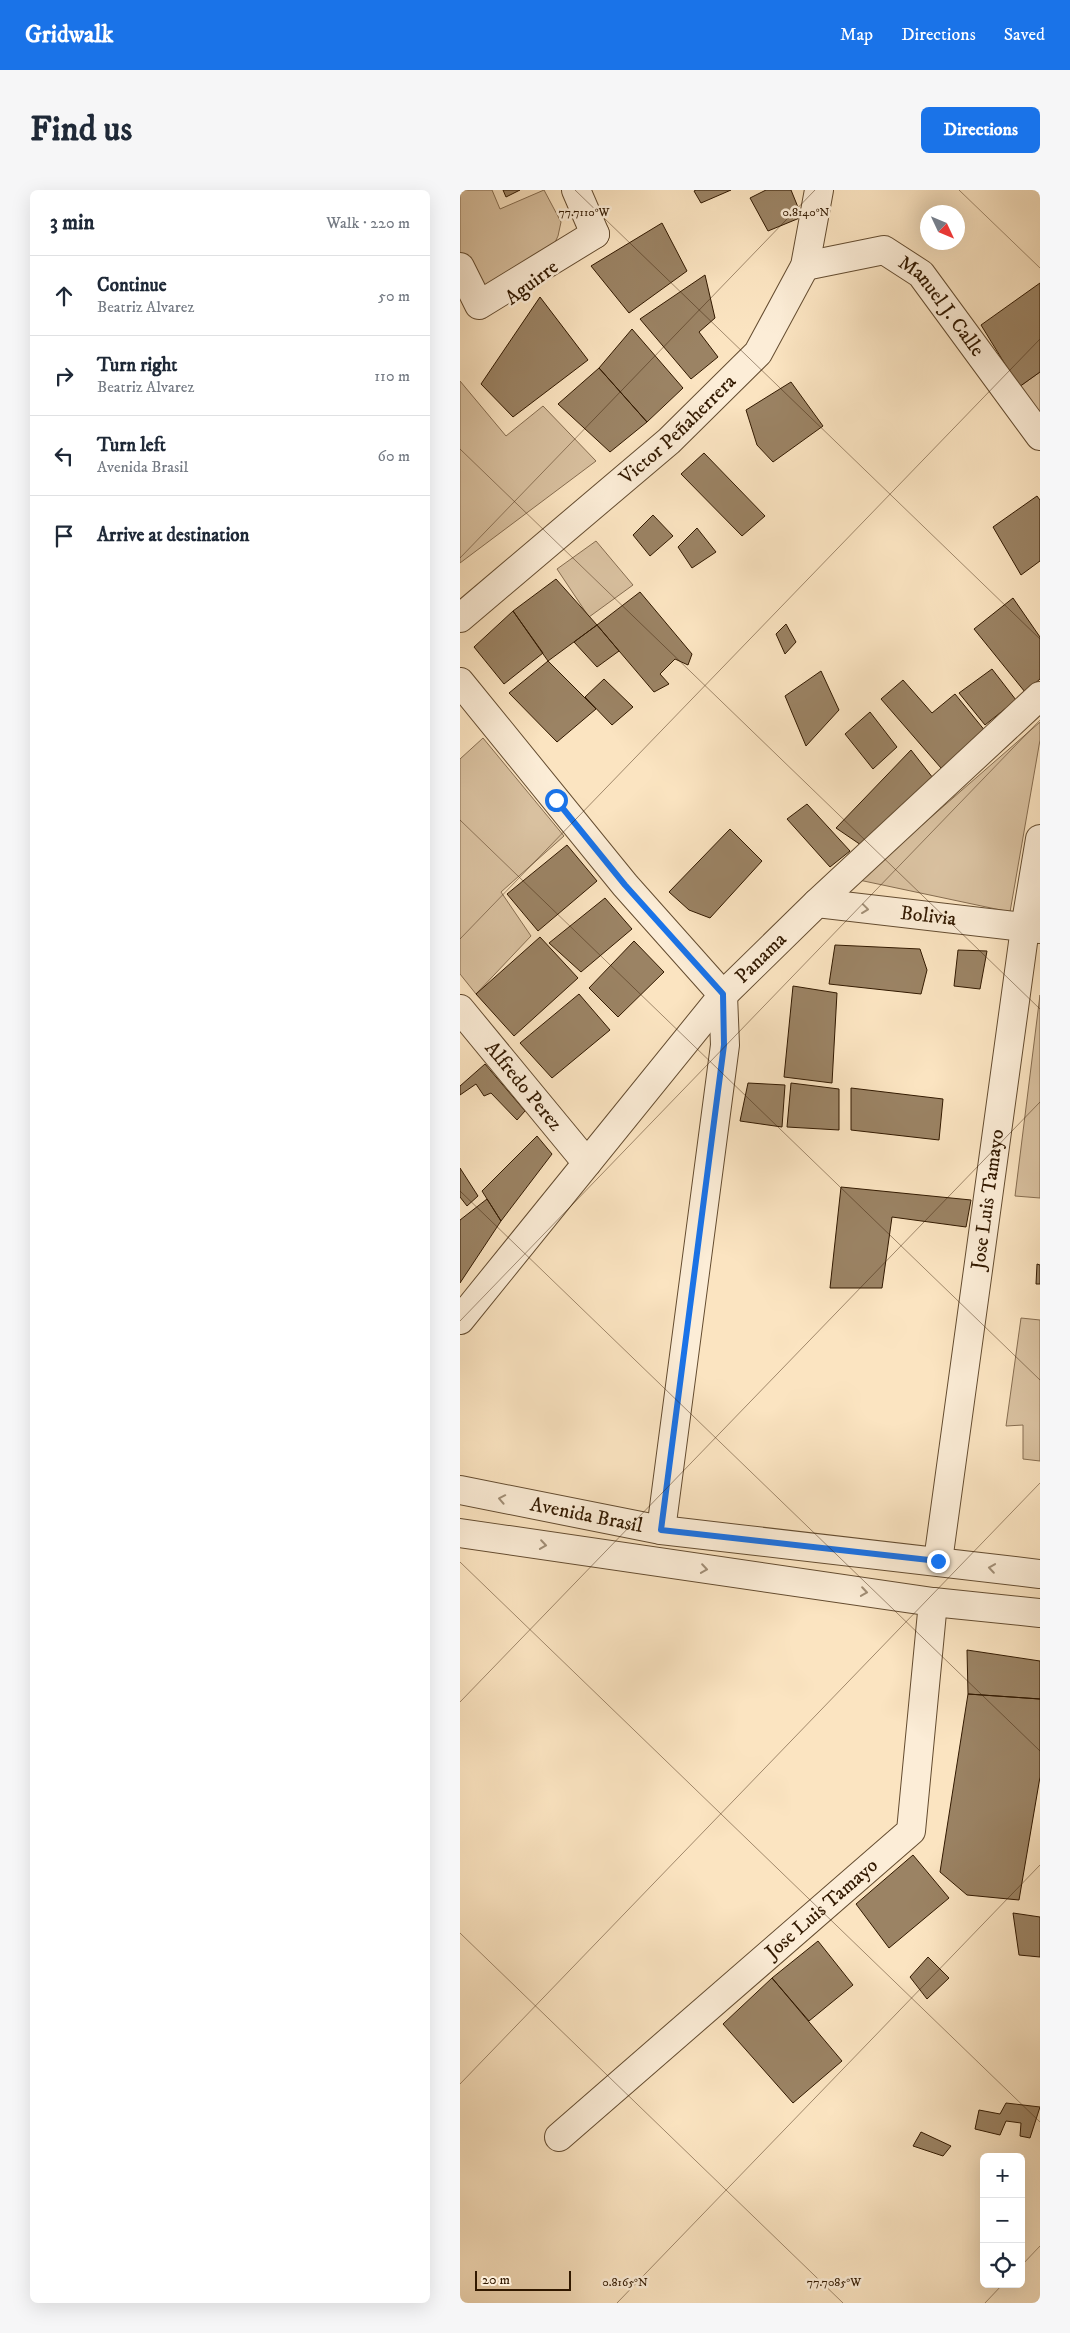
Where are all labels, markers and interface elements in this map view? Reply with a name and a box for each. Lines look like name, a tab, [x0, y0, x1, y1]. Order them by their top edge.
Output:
text: Gridwalk	[25, 20, 113, 50]
text: Map	[840, 24, 873, 46]
text: Directions	[901, 24, 976, 46]
text: Saved	[1004, 24, 1045, 46]
button: Directions	[921, 107, 1040, 153]
text: Find us	[30, 108, 132, 152]
text: 77.7110°W	[558, 205, 611, 220]
text: 0.8140°N	[783, 205, 830, 220]
north arrow	[920, 205, 965, 250]
text: 3 min	[50, 210, 95, 236]
text: Walk · 220 m	[326, 213, 410, 233]
street label: Manuel J. Calle	[893, 250, 990, 361]
street label: Aguirre	[500, 255, 564, 311]
text: Continue	[97, 274, 167, 297]
icon: ahead	[50, 282, 78, 310]
text: 50 m	[378, 286, 410, 306]
text: Beatriz Alvarez	[97, 297, 194, 317]
text: Turn right	[97, 354, 177, 377]
icon: right	[50, 362, 78, 390]
text: 110 m	[374, 366, 410, 386]
street label: Victor Peñaherrera	[613, 369, 742, 491]
text: Beatriz Alvarez	[97, 377, 194, 397]
text: Turn left	[97, 434, 166, 457]
icon: left	[50, 442, 78, 470]
text: 60 m	[378, 446, 410, 466]
text: Avenida Brasil	[97, 457, 188, 477]
icon: arrive	[50, 522, 78, 550]
text: Arrive at destination	[97, 524, 249, 547]
route start	[545, 789, 568, 812]
street label: Bolivia	[899, 900, 958, 932]
one-way arrow	[862, 903, 870, 914]
street label: Panama	[730, 927, 792, 989]
street label: Alfredo Perez	[479, 1036, 568, 1136]
street label: Jose Luis Tamayo	[965, 1128, 1010, 1273]
street label: Avenida Brasil	[528, 1492, 645, 1539]
one-way arrow	[498, 1494, 506, 1504]
one-way arrow	[539, 1539, 547, 1550]
route end	[927, 1550, 950, 1573]
one-way arrow	[699, 1563, 708, 1573]
one-way arrow	[987, 1563, 995, 1574]
one-way arrow	[861, 1586, 869, 1597]
street label: Jose Luis Tamayo	[759, 1853, 883, 1966]
map controls	[980, 2153, 1025, 2288]
button: +	[980, 2153, 1025, 2198]
button: −	[980, 2198, 1025, 2243]
button: locate	[980, 2243, 1025, 2288]
scale bar	[475, 2268, 571, 2291]
text: 20 m	[482, 2271, 510, 2289]
text: 0.8165°N	[602, 2275, 648, 2290]
text: 77.7085°W	[807, 2275, 862, 2290]

